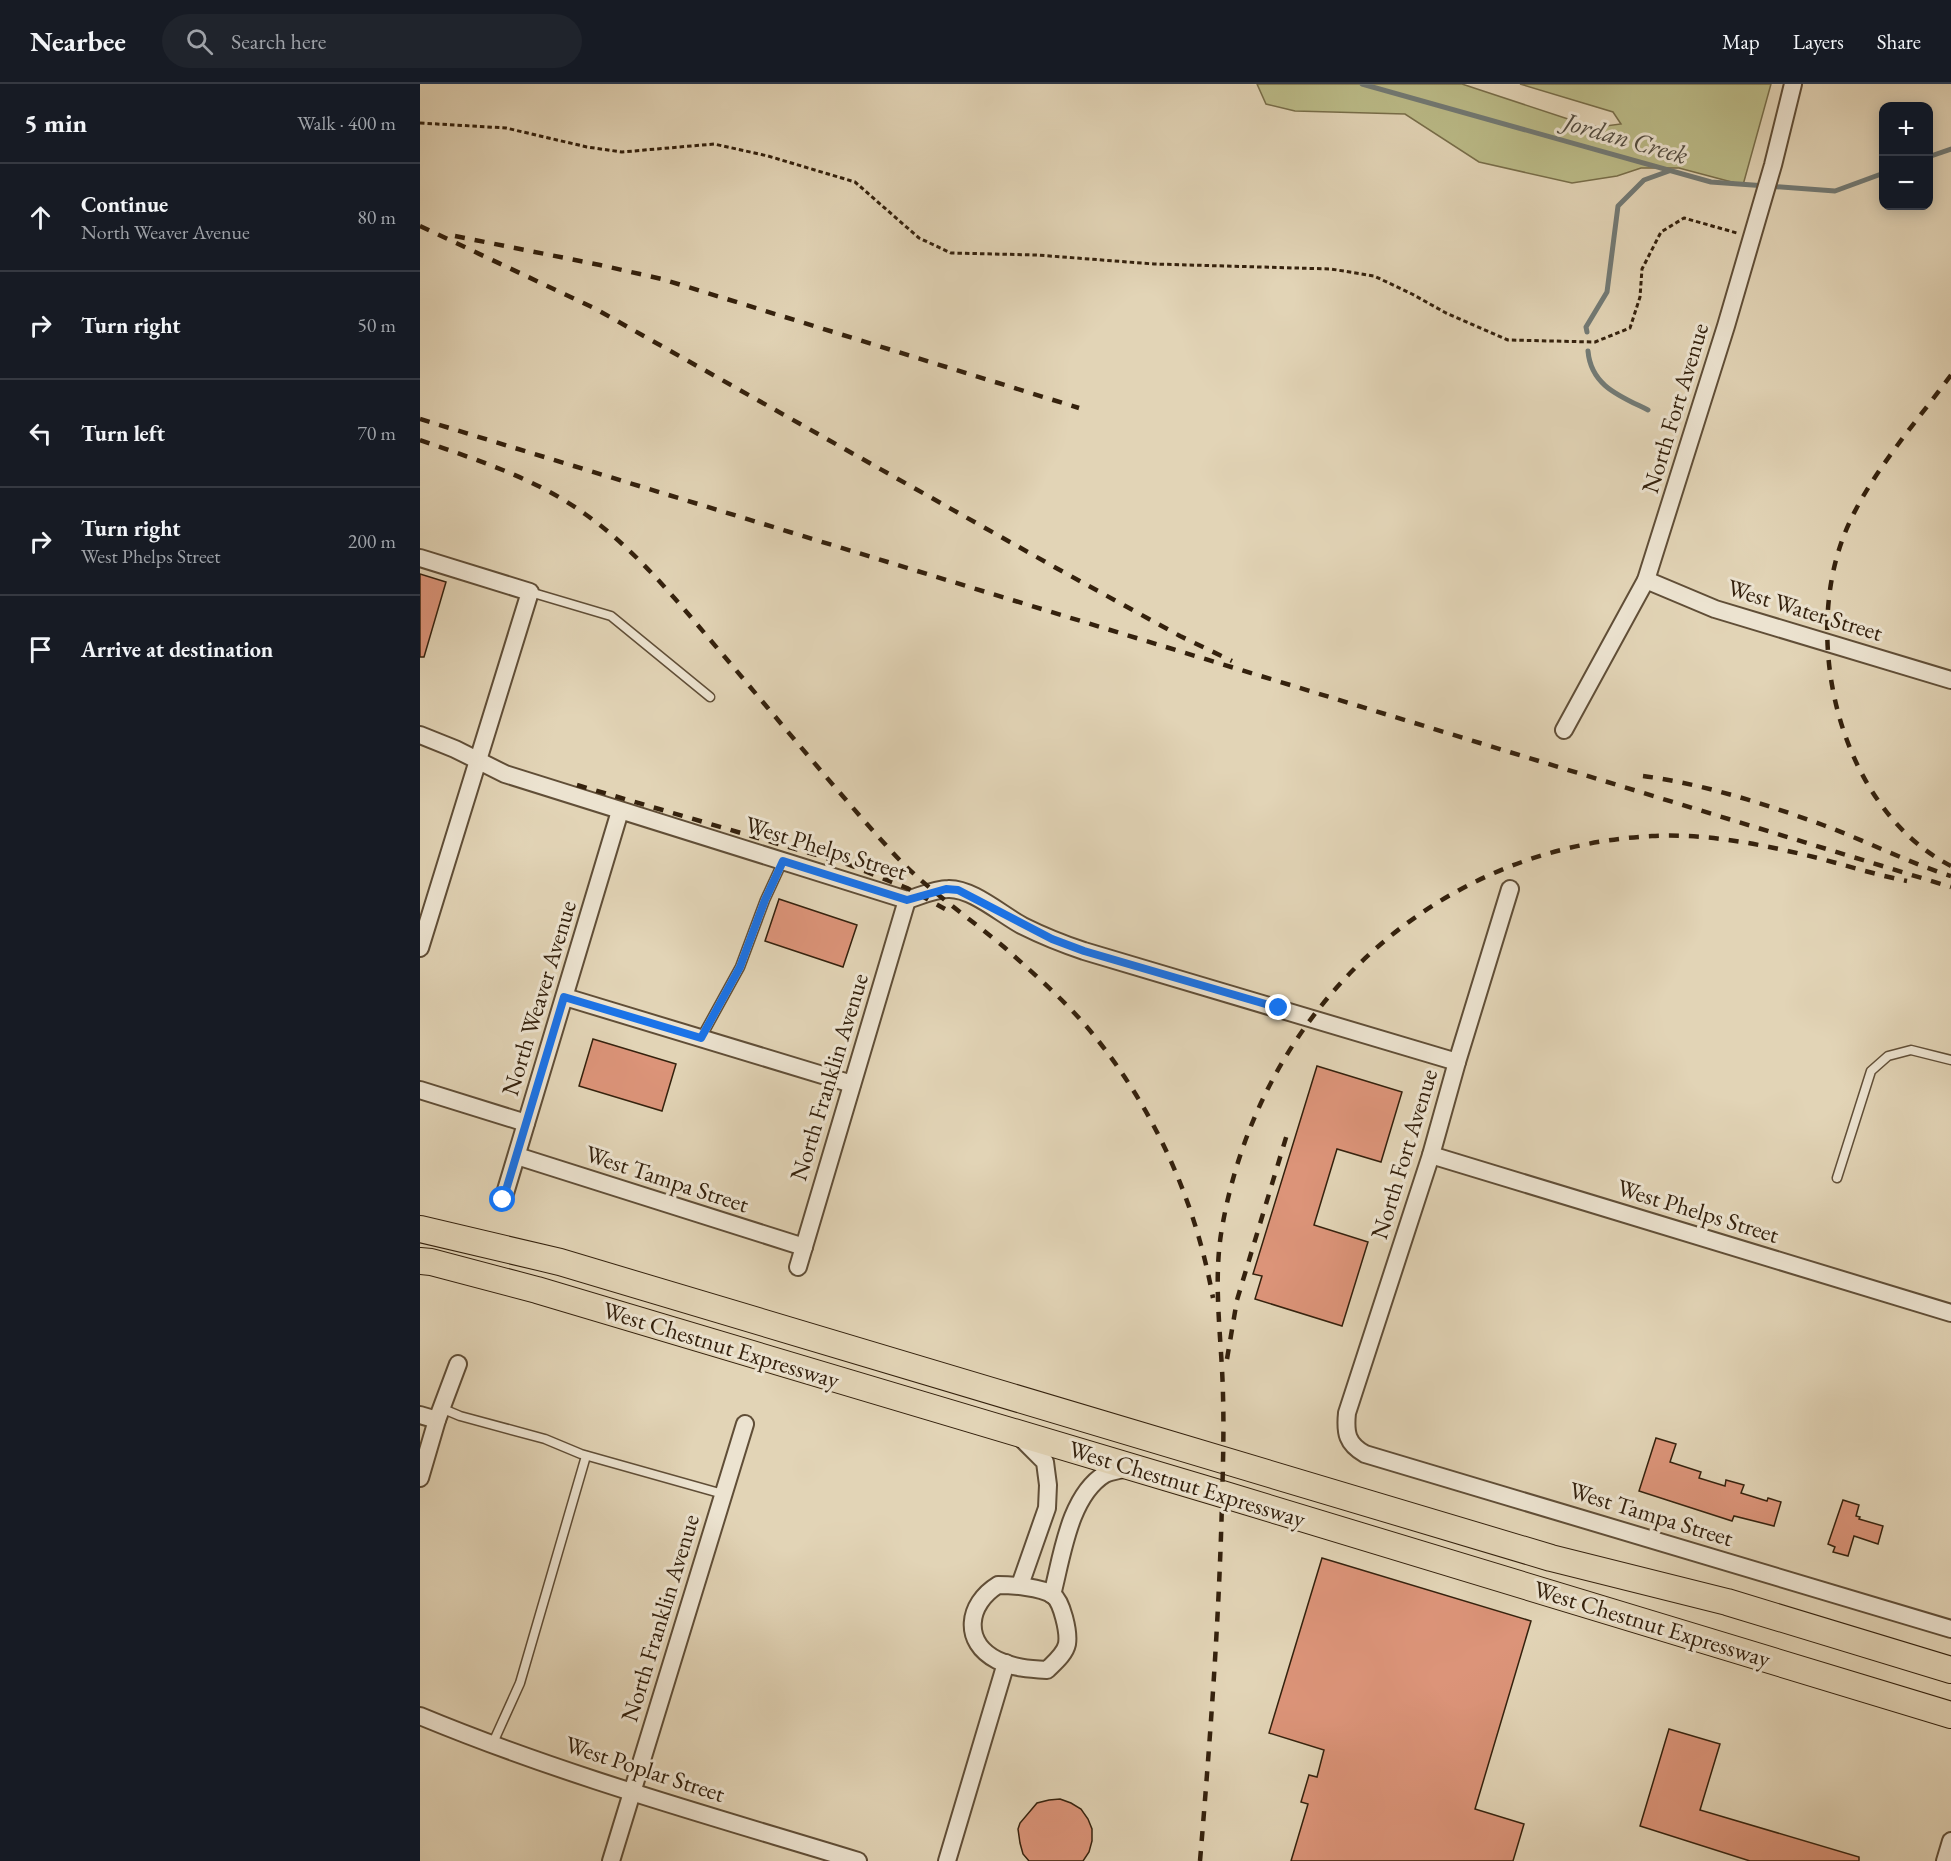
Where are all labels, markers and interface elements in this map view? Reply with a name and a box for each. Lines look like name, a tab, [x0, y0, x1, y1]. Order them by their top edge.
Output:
search box	[162, 14, 582, 68]
text: Nearbee	[30, 23, 126, 59]
icon: search	[183, 25, 216, 58]
text: Search here	[231, 27, 326, 56]
text: Map	[1722, 28, 1760, 55]
text: Layers	[1793, 28, 1844, 55]
text: Share	[1877, 28, 1921, 55]
map controls	[1879, 102, 1933, 210]
button: +	[1879, 102, 1933, 156]
water label: Jordan Creek	[1555, 103, 1692, 172]
text: 5 min	[24, 106, 87, 140]
text: Walk · 400 m	[297, 110, 396, 136]
button: −	[1879, 156, 1933, 210]
text: Continue	[81, 190, 168, 219]
icon: ahead	[24, 201, 57, 234]
text: 80 m	[357, 204, 396, 230]
text: North Weaver Avenue	[81, 219, 250, 245]
icon: right	[24, 309, 57, 342]
text: Turn right	[81, 311, 180, 340]
text: 50 m	[357, 312, 396, 338]
street label: North Fort Avenue	[1634, 319, 1715, 497]
icon: left	[24, 417, 57, 450]
text: Turn left	[81, 419, 165, 448]
text: 70 m	[357, 420, 396, 446]
text: Turn right	[81, 514, 180, 543]
icon: right	[24, 525, 57, 558]
text: 200 m	[348, 528, 396, 554]
text: West Phelps Street	[81, 543, 221, 569]
street label: West Water Street	[1724, 571, 1887, 648]
icon: arrive	[24, 633, 57, 666]
text: Arrive at destination	[81, 635, 273, 664]
street label: West Phelps Street	[742, 808, 911, 887]
street label: North Weaver Avenue	[494, 896, 583, 1099]
street label: North Franklin Avenue	[782, 969, 875, 1184]
route end	[1265, 994, 1291, 1020]
street label: North Fort Avenue	[1363, 1065, 1444, 1243]
street label: West Tampa Street	[582, 1138, 753, 1220]
street label: West Phelps Street	[1614, 1171, 1783, 1250]
route start	[489, 1186, 515, 1212]
street label: West Chestnut Expressway	[599, 1294, 844, 1395]
street label: West Chestnut Expressway	[1065, 1433, 1310, 1534]
street label: West Tampa Street	[1565, 1474, 1737, 1553]
street label: North Franklin Avenue	[613, 1510, 706, 1725]
street label: West Chestnut Expressway	[1530, 1573, 1775, 1674]
street label: West Poplar Street	[561, 1728, 729, 1809]

